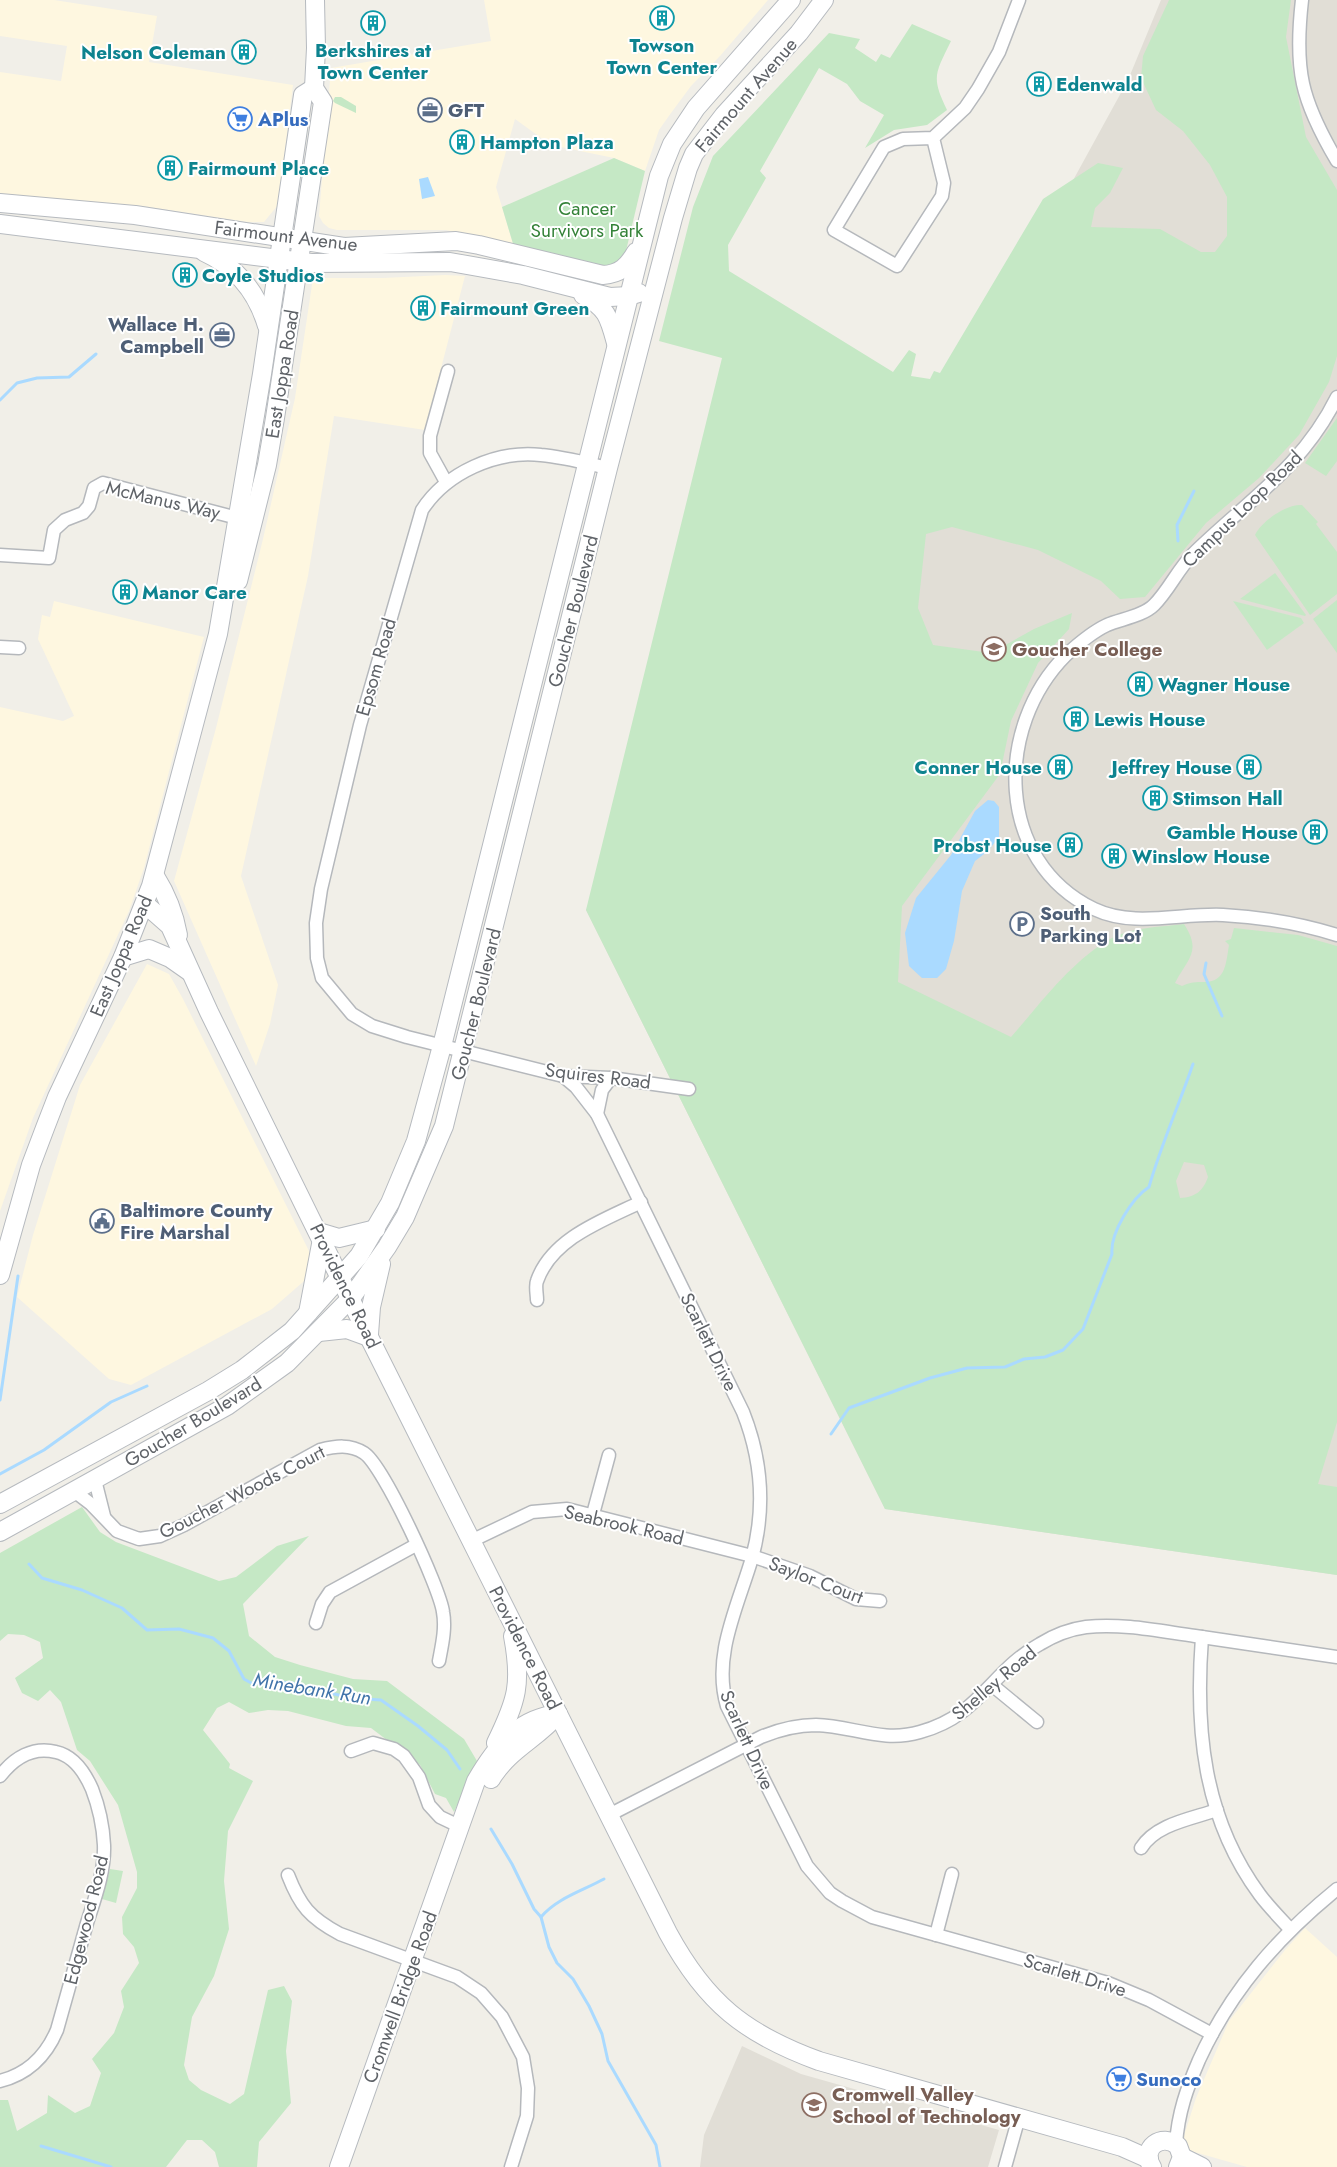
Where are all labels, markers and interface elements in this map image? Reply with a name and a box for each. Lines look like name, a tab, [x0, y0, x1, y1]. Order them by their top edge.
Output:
building icon: Towson Town Center	[649, 5, 675, 31]
building icon: Berkshires at Town Center	[360, 10, 386, 36]
place label: Towson Town Center	[607, 32, 718, 81]
street label: Fairmount Avenue	[689, 32, 804, 158]
place label: Berkshires at Town Center	[315, 37, 431, 86]
place label: Nelson Coleman	[81, 39, 226, 66]
building icon: Nelson Coleman	[231, 39, 257, 65]
building icon: Edenwald	[1026, 71, 1052, 97]
place label: Edenwald	[1056, 71, 1142, 98]
office icon: GFT	[417, 97, 443, 123]
place label: GFT	[448, 97, 484, 124]
supermarket icon: APlus	[227, 106, 253, 132]
place label: APlus	[257, 106, 309, 133]
building icon: Hampton Plaza	[449, 129, 475, 155]
place label: Hampton Plaza	[480, 129, 614, 156]
building icon: Fairmount Place	[157, 155, 183, 181]
place label: Fairmount Place	[188, 155, 329, 182]
park label: Cancer Survivors Park	[531, 195, 644, 244]
street label: Fairmount Avenue	[213, 214, 359, 258]
building icon: Coyle Studios	[172, 262, 198, 288]
place label: Coyle Studios	[202, 262, 324, 289]
building icon: Fairmount Green	[410, 295, 436, 321]
place label: Fairmount Green	[440, 295, 589, 322]
street label: East Joppa Road	[259, 308, 305, 440]
place label: Wallace H. Campbell	[108, 311, 204, 360]
office icon: Wallace H. Campbell	[209, 322, 235, 348]
street label: Campus Loop Road	[1176, 444, 1308, 574]
street label: McManus Way	[103, 474, 223, 526]
street label: Goucher Boulevard	[541, 532, 605, 690]
building icon: Manor Care	[112, 579, 138, 605]
place label: Manor Care	[142, 579, 247, 606]
street label: Epsom Road	[349, 615, 403, 719]
school or university icon: Goucher College	[981, 636, 1007, 662]
place label: Goucher College	[1012, 636, 1162, 663]
building icon: Wagner House	[1127, 671, 1153, 697]
place label: Wagner House	[1158, 671, 1290, 698]
building icon: Lewis House	[1063, 706, 1089, 732]
place label: Lewis House	[1094, 706, 1205, 733]
place label: Conner House	[915, 754, 1042, 781]
building icon: Conner House	[1047, 754, 1073, 780]
place label: Jeffrey House	[1107, 754, 1232, 781]
building icon: Jeffrey House	[1236, 754, 1262, 780]
building icon: Stimson Hall	[1142, 785, 1168, 811]
place label: Stimson Hall	[1172, 785, 1283, 812]
place label: Gamble House	[1167, 819, 1298, 846]
building icon: Gamble House	[1302, 819, 1328, 845]
place label: Probst House	[933, 832, 1052, 859]
building icon: Probst House	[1057, 832, 1083, 858]
building icon: Winslow House	[1101, 843, 1127, 869]
place label: Winslow House	[1132, 843, 1270, 870]
street label: East Joppa Road	[83, 891, 159, 1021]
place label: South Parking Lot	[1040, 900, 1141, 949]
parking icon: South Parking Lot	[1009, 911, 1035, 937]
street label: Goucher Boulevard	[444, 925, 508, 1083]
street label: Squires Road	[543, 1056, 653, 1096]
place label: Baltimore County Fire Marshal	[120, 1197, 274, 1246]
public building icon: Baltimore County Fire Marshal	[89, 1208, 115, 1234]
street label: Providence Road	[303, 1219, 387, 1353]
street label: Scarlett Drive	[674, 1288, 745, 1396]
street label: Goucher Boulevard	[119, 1370, 267, 1474]
street label: Goucher Woods Court	[154, 1438, 330, 1546]
street label: Seabrook Road	[561, 1498, 687, 1552]
street label: Saylor Court	[765, 1550, 868, 1611]
street label: Providence Road	[482, 1581, 568, 1715]
street label: Shelley Road	[946, 1639, 1042, 1727]
water label: Minebank Run	[251, 1665, 373, 1713]
street label: Scarlett Drive	[713, 1686, 781, 1794]
street label: Edgewood Road	[57, 1852, 115, 1988]
street label: Cromwell Bridge Road	[356, 1907, 444, 2087]
street label: Scarlett Drive	[1020, 1947, 1130, 2004]
supermarket icon: Sunoco	[1106, 2066, 1132, 2092]
place label: Sunoco	[1136, 2066, 1202, 2093]
place label: Cromwell Valley School of Technology	[832, 2081, 1022, 2130]
school or university icon: Cromwell Valley School of Technology	[801, 2092, 827, 2118]

